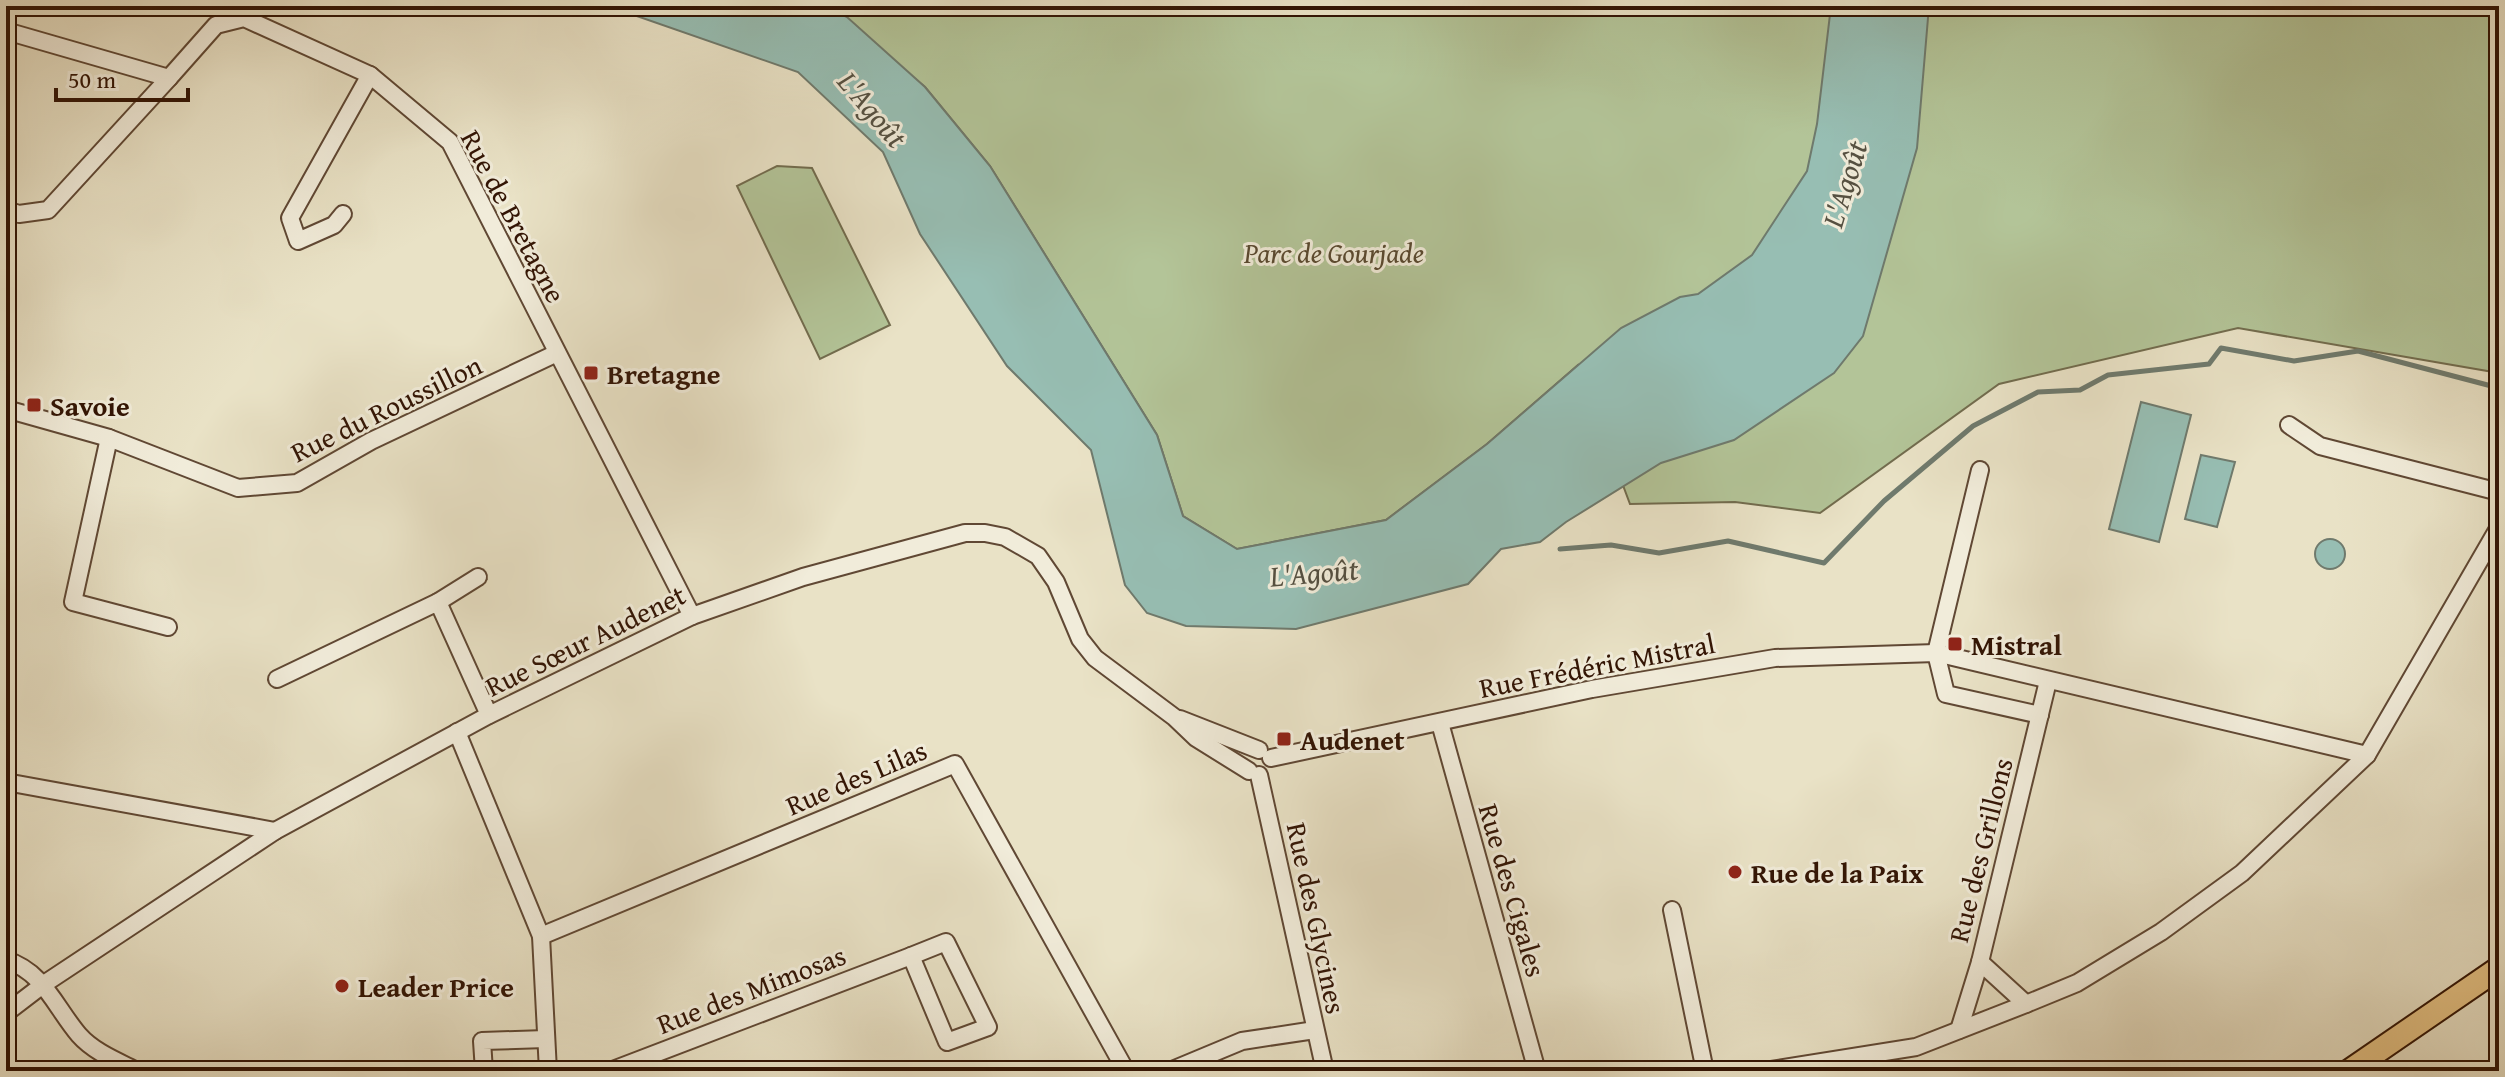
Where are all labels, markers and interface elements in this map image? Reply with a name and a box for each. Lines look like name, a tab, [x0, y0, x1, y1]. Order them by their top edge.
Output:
scale bar	[56, 52, 188, 102]
water label: L'Agoût	[827, 60, 919, 157]
text: 50 m	[68, 62, 116, 97]
street label: Rue de Bretagne	[451, 122, 577, 310]
water label: L'Agoût	[1810, 135, 1878, 234]
park label: Parc de Gourjade	[1243, 232, 1424, 273]
street label: Rue du Roussillon	[283, 344, 489, 472]
place label: Bretagne	[607, 353, 721, 394]
marker: Bretagne	[582, 364, 600, 382]
place label: Savoie	[50, 385, 130, 426]
marker: Savoie	[25, 396, 43, 414]
water label: L'Agoût	[1267, 546, 1360, 598]
street label: Rue Sœur Audenet	[478, 574, 692, 706]
street label: Rue Frédéric Mistral	[1476, 622, 1718, 708]
place label: Mistral	[1971, 624, 2062, 665]
marker: Mistral	[1946, 635, 1964, 653]
place label: Audenet	[1300, 719, 1405, 760]
street label: Rue des Lilas	[779, 729, 933, 825]
marker: Audenet	[1275, 730, 1293, 748]
street label: Rue des Grillons	[1937, 753, 2023, 947]
street label: Rue des Cigales	[1469, 799, 1557, 981]
street label: Rue des Glycines	[1277, 819, 1357, 1017]
place label: Rue de la Paix	[1751, 852, 1924, 893]
marker: Rue de la Paix	[1726, 863, 1744, 881]
street label: Rue des Mimosas	[651, 934, 851, 1044]
place label: Leader Price	[358, 966, 514, 1007]
marker: Leader Price	[333, 977, 351, 995]

